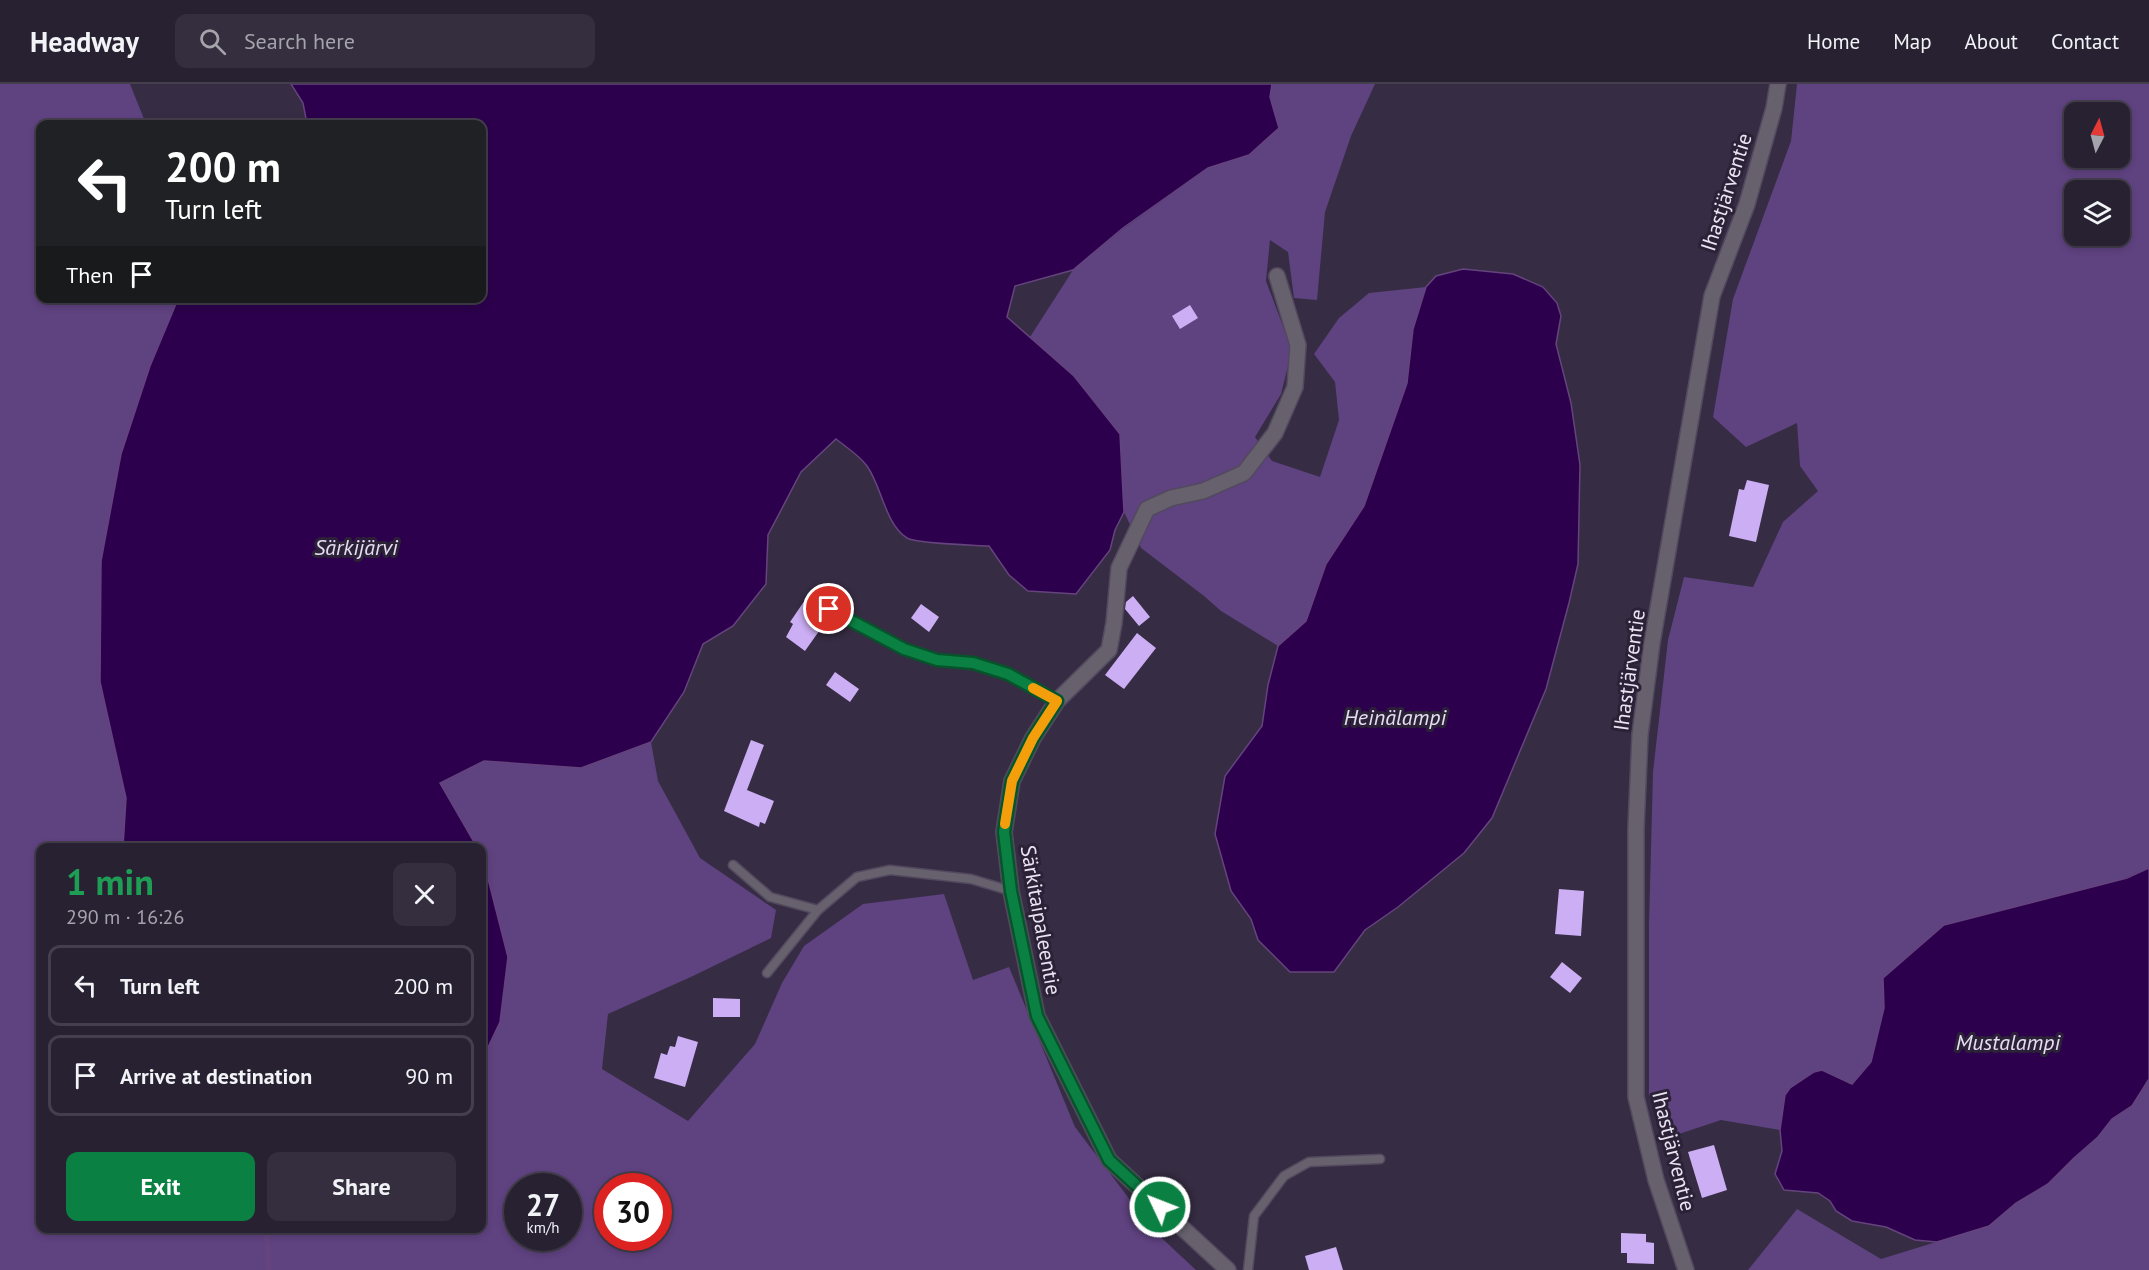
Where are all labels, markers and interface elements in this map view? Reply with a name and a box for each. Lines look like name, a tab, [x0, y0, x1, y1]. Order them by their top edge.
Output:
search box	[175, 14, 595, 68]
text: Headway	[30, 23, 139, 60]
icon: search	[196, 25, 229, 58]
text: Search here	[244, 27, 355, 55]
text: Home	[1807, 28, 1860, 55]
text: Map	[1893, 28, 1932, 55]
text: About	[1965, 28, 2018, 55]
text: Contact	[2051, 28, 2119, 55]
north arrow	[2064, 102, 2130, 168]
map controls	[2064, 102, 2130, 246]
street label: Ihastjärventie	[1694, 130, 1758, 254]
text: 200 m	[165, 139, 281, 194]
icon: left	[66, 144, 144, 222]
button: layers	[2064, 180, 2130, 246]
text: Turn left	[165, 192, 262, 226]
icon: arrive	[125, 258, 158, 291]
text: Then	[66, 261, 113, 289]
water label: Särkijärvi	[314, 533, 399, 561]
pin	[803, 583, 854, 634]
icon: arrive	[812, 592, 845, 625]
street label: Ihastjärventie	[1607, 607, 1651, 733]
water label: Heinälampi	[1344, 703, 1448, 731]
street label: Särkitaipaleentie	[1015, 843, 1067, 997]
text: 1 min	[66, 858, 154, 905]
button: close	[393, 863, 456, 926]
text: 290 m · 16:26	[66, 904, 184, 930]
icon: left	[69, 969, 102, 1002]
text: Turn left	[120, 972, 200, 1000]
text: 200 m	[393, 972, 453, 1000]
water label: Mustalampi	[1956, 1028, 2062, 1056]
icon: arrive	[69, 1059, 102, 1092]
text: Arrive at destination	[120, 1062, 312, 1090]
text: 90 m	[405, 1062, 453, 1090]
street label: Ihastjärventie	[1646, 1088, 1702, 1214]
button: Exit	[66, 1152, 255, 1221]
button: Share	[267, 1152, 456, 1221]
speed limit sign: 30	[594, 1173, 672, 1251]
position arrow	[1128, 1175, 1192, 1239]
text: 27	[526, 1185, 560, 1224]
text: km/h	[527, 1218, 559, 1237]

